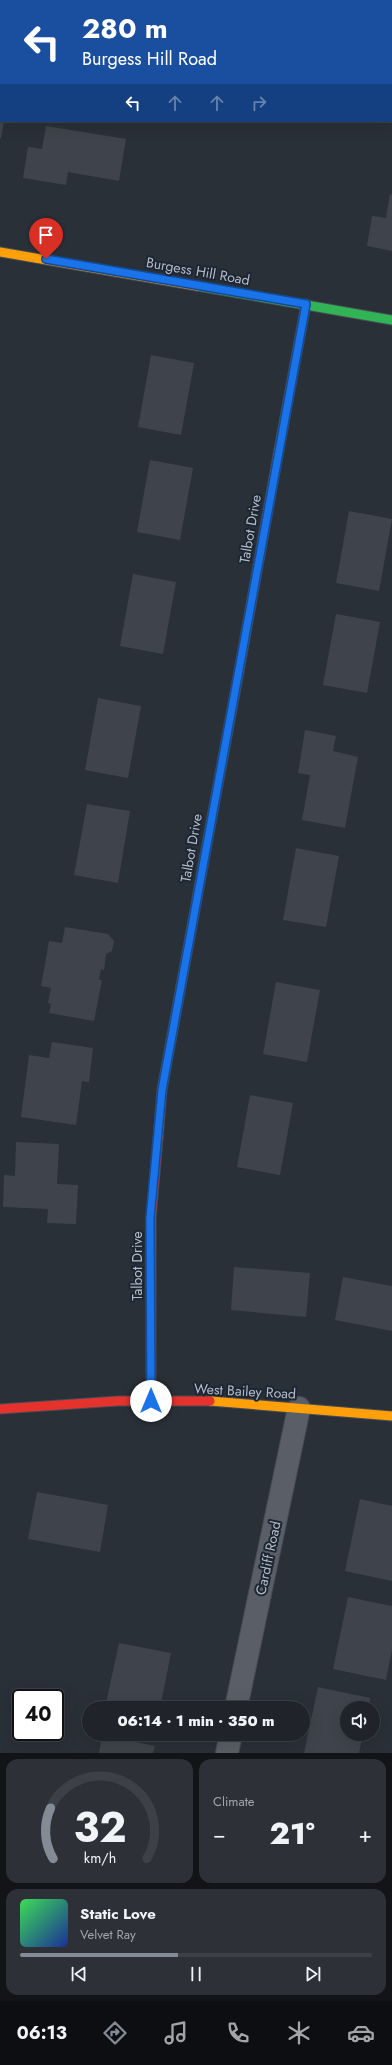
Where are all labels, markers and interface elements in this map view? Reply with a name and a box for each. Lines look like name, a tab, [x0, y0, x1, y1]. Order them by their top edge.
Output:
text: 280 m	[82, 8, 168, 49]
icon: left	[16, 16, 68, 68]
text: Burgess Hill Road	[82, 46, 217, 72]
icon: left	[122, 92, 144, 114]
icon: ahead	[164, 92, 186, 114]
icon: ahead	[206, 92, 228, 114]
icon: right	[248, 92, 270, 114]
pin	[29, 218, 63, 259]
icon: arrive	[35, 224, 57, 246]
street label: Burgess Hill Road	[145, 252, 251, 290]
street label: Talbot Drive	[234, 493, 266, 565]
street label: Talbot Drive	[175, 812, 207, 884]
street label: Talbot Drive	[127, 1231, 147, 1301]
street label: West Bailey Road	[193, 1378, 297, 1404]
position arrow	[130, 1380, 172, 1422]
street label: Cardiff Road	[250, 1519, 286, 1597]
speed limit sign: 40	[12, 1689, 64, 1741]
map controls	[340, 1701, 380, 1741]
button: sound	[340, 1701, 380, 1741]
text: 06:14 · 1 min · 350 m	[117, 1710, 275, 1732]
text: Climate	[213, 1792, 254, 1811]
text: 32	[73, 1797, 126, 1858]
text: 21°	[270, 1812, 315, 1855]
text: −	[213, 1818, 226, 1850]
text: +	[358, 1818, 372, 1850]
text: km/h	[83, 1848, 116, 1868]
text: Static Love	[80, 1903, 156, 1925]
text: Velvet Ray	[80, 1925, 136, 1944]
icon: previous	[68, 1963, 90, 1985]
icon: pause	[185, 1963, 207, 1985]
icon: next	[302, 1963, 324, 1985]
icon: directions	[101, 2019, 129, 2047]
icon: music	[162, 2019, 190, 2047]
icon: phone	[224, 2019, 252, 2047]
icon: climate	[285, 2019, 313, 2047]
icon: car	[347, 2019, 375, 2047]
text: 06:13	[17, 2020, 67, 2046]

